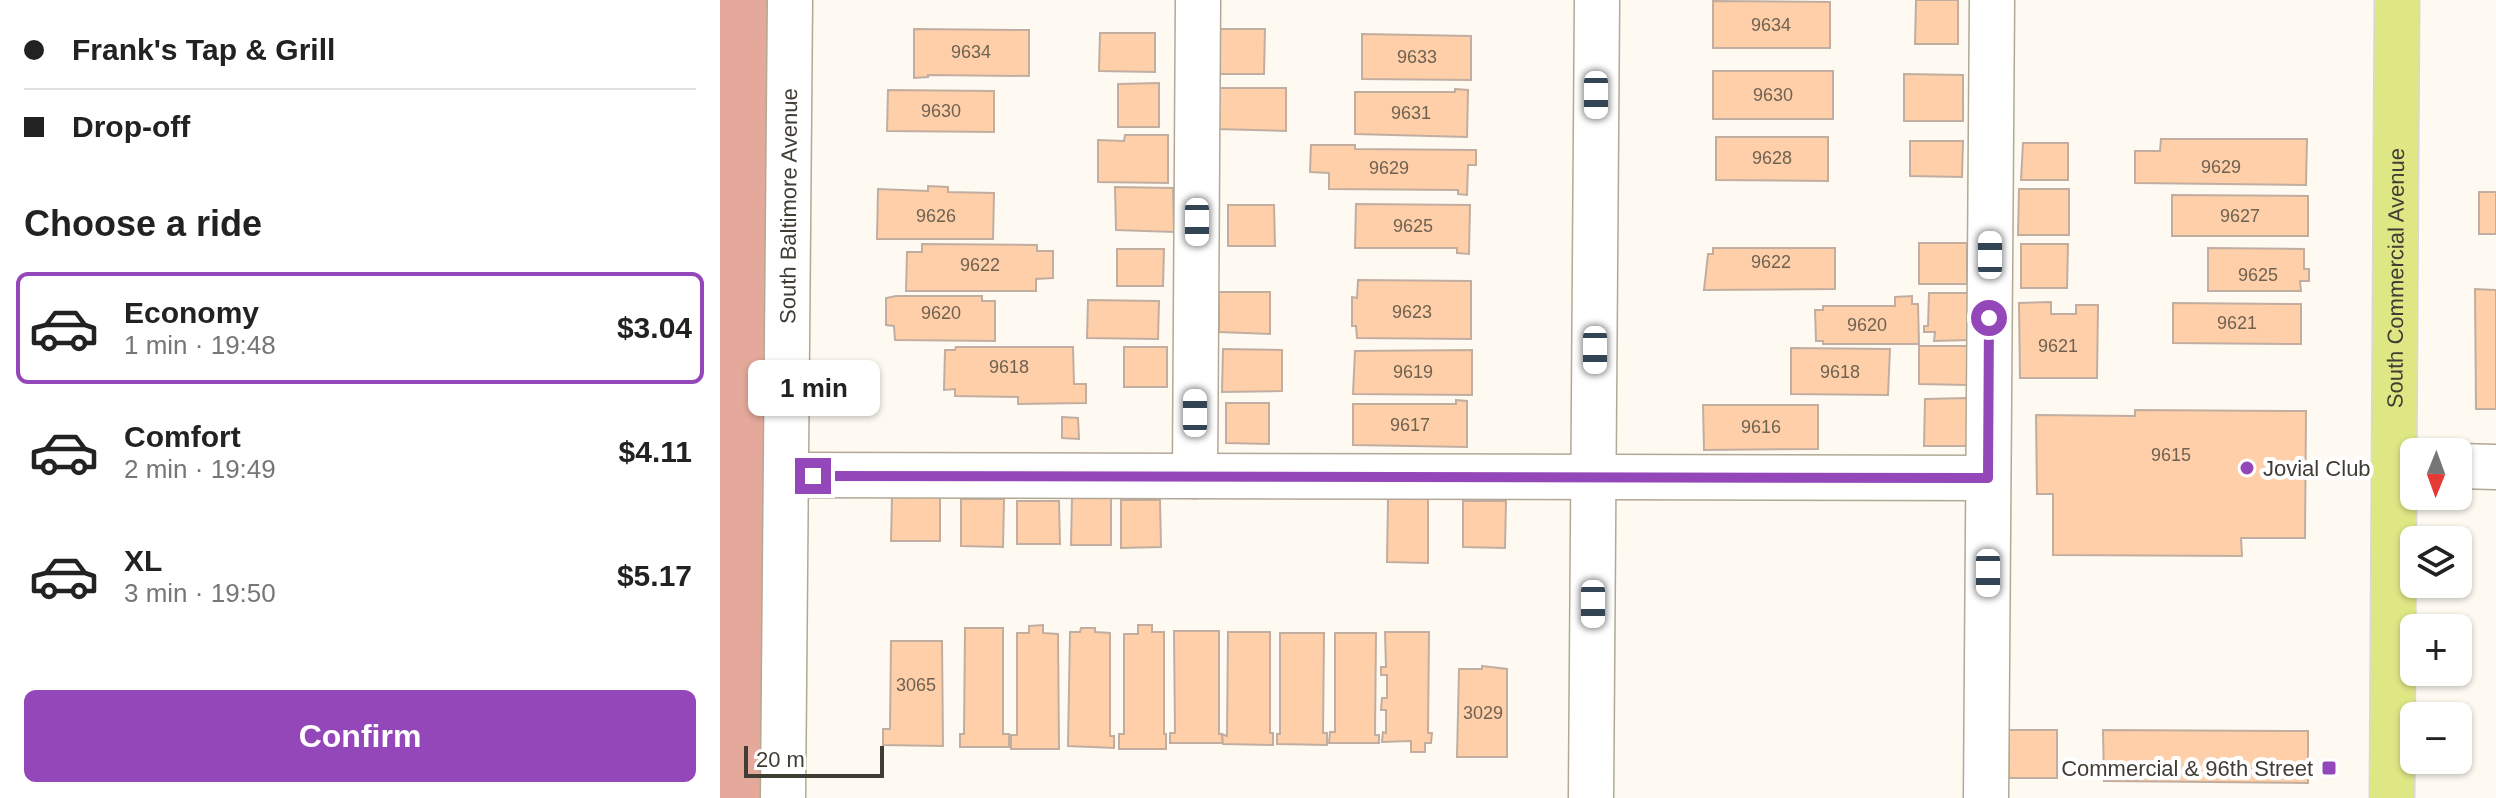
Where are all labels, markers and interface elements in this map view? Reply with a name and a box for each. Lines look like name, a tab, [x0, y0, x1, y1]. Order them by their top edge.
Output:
house number: 9634	[1751, 15, 1791, 35]
text: Frank's Tap & Grill	[72, 33, 335, 66]
house number: 9634	[951, 42, 991, 62]
house number: 9633	[1397, 47, 1437, 67]
car	[1584, 71, 1608, 119]
house number: 9630	[1753, 85, 1793, 105]
street label: South Baltimore Avenue	[775, 88, 802, 324]
house number: 9630	[921, 101, 961, 121]
house number: 9631	[1391, 103, 1431, 123]
text: Drop-off	[72, 110, 190, 143]
house number: 9628	[1752, 148, 1792, 168]
street label: South Commercial Avenue	[2382, 148, 2409, 408]
house number: 9629	[2201, 157, 2241, 177]
house number: 9629	[1369, 158, 1409, 178]
car	[1185, 198, 1209, 246]
text: Choose a ride	[24, 203, 262, 244]
house number: 9626	[916, 206, 956, 226]
house number: 9627	[2220, 206, 2260, 226]
house number: 9625	[1393, 216, 1433, 236]
car	[1978, 231, 2002, 279]
house number: 9622	[1751, 252, 1791, 272]
house number: 9622	[960, 255, 1000, 275]
house number: 9625	[2238, 265, 2278, 285]
icon: car	[28, 292, 100, 364]
text: Economy	[124, 296, 259, 329]
route start	[1971, 300, 2007, 336]
house number: 9623	[1392, 302, 1432, 322]
house number: 9620	[921, 303, 961, 323]
text: $3.04	[617, 311, 692, 344]
house number: 9621	[2217, 313, 2257, 333]
house number: 9620	[1847, 315, 1887, 335]
car	[1583, 326, 1607, 374]
text: 1 min · 19:48	[124, 330, 276, 360]
house number: 9621	[2038, 336, 2078, 356]
house number: 9618	[989, 357, 1029, 377]
callout: 1 min	[747, 360, 879, 416]
house number: 9619	[1393, 362, 1433, 382]
house number: 9618	[1820, 362, 1860, 382]
text: 1 min	[780, 373, 848, 403]
car	[1183, 389, 1207, 437]
house number: 9617	[1390, 415, 1430, 435]
icon: car	[28, 416, 100, 488]
house number: 9616	[1741, 417, 1781, 437]
text: Comfort	[124, 420, 241, 453]
text: $4.11	[619, 435, 692, 468]
north arrow	[2400, 438, 2472, 510]
map controls	[2400, 438, 2472, 774]
house number: 9615	[2151, 445, 2191, 465]
text: 2 min · 19:49	[124, 454, 276, 484]
place label: Jovial Club	[2263, 456, 2371, 481]
route end	[795, 458, 831, 494]
marker: Jovial Club	[2238, 459, 2256, 477]
button: layers	[2400, 526, 2472, 598]
icon: car	[28, 540, 100, 612]
text: XL	[124, 544, 162, 577]
car	[1976, 549, 2000, 597]
text: $5.17	[617, 559, 692, 592]
text: 3 min · 19:50	[124, 578, 276, 608]
car	[1581, 580, 1605, 628]
button: +	[2400, 614, 2472, 686]
house number: 3065	[896, 675, 936, 695]
button: Confirm	[24, 690, 696, 782]
button: −	[2400, 702, 2472, 774]
house number: 3029	[1463, 703, 1503, 723]
scale bar	[744, 742, 884, 778]
text: 20 m	[756, 747, 805, 772]
place label: Commercial & 96th Street	[2061, 756, 2313, 781]
marker: Commercial & 96th Street	[2320, 759, 2338, 777]

